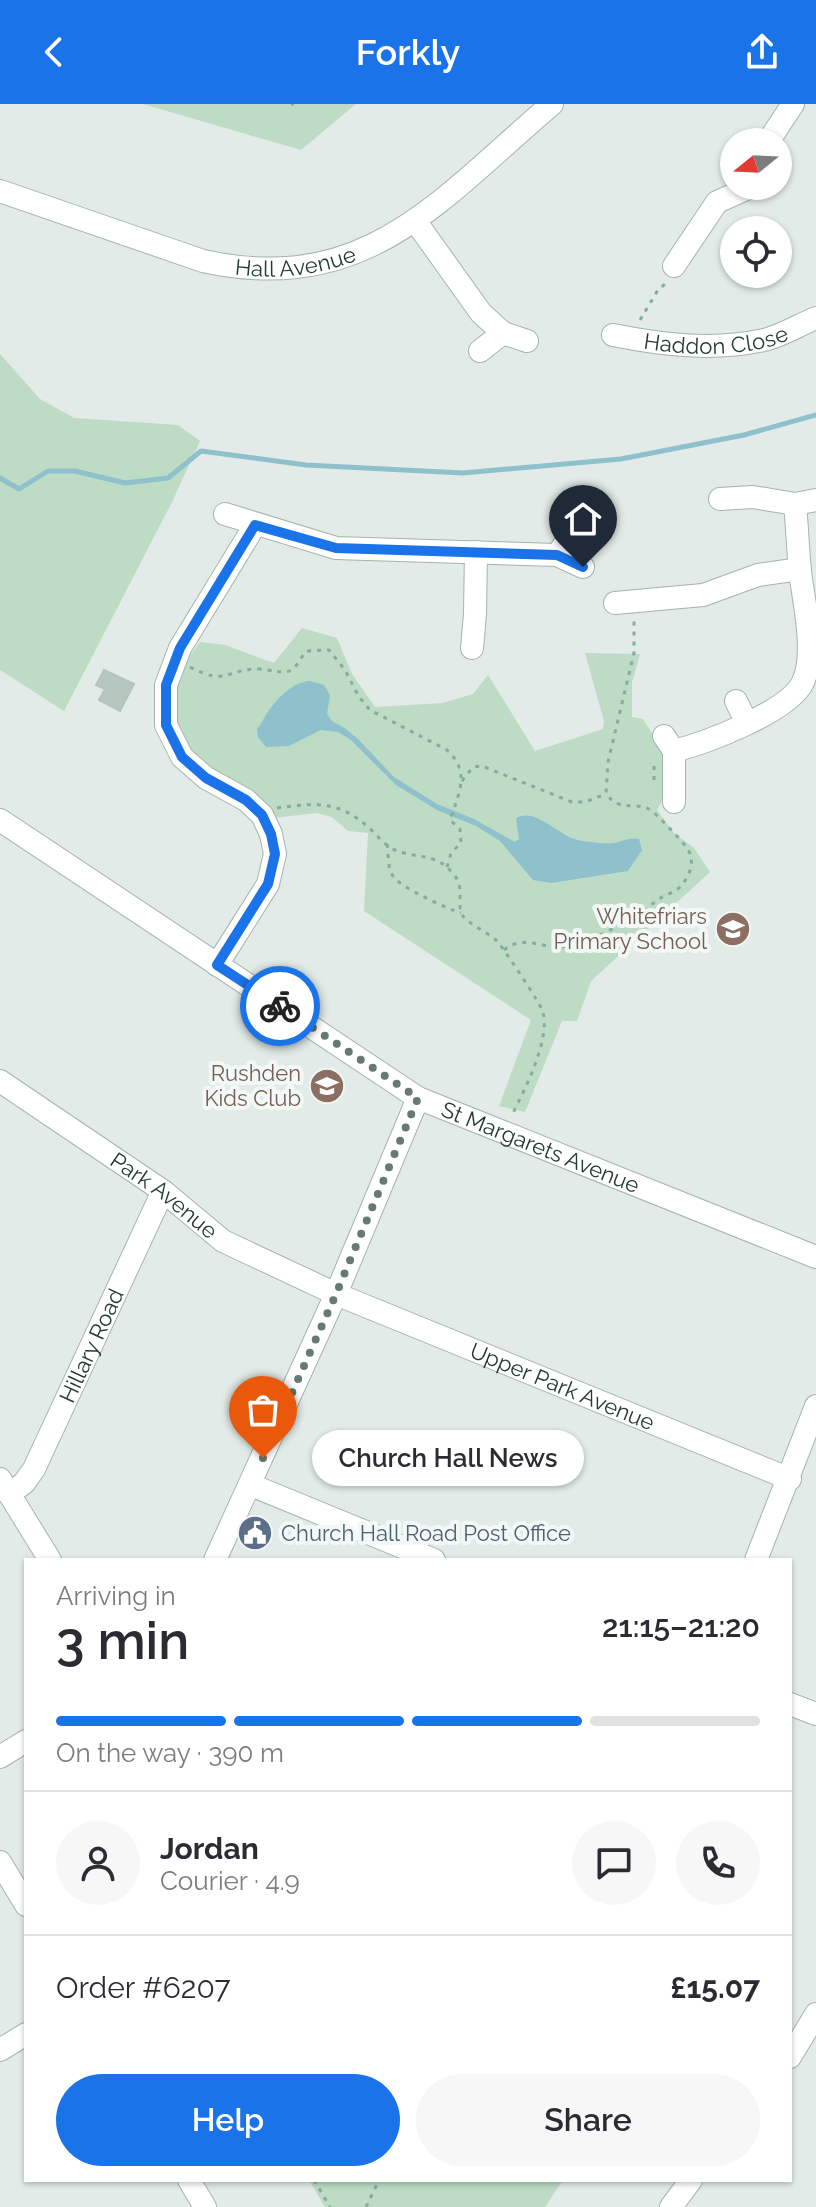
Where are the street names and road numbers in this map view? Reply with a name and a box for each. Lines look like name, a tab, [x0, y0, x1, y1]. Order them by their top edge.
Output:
street label: Hall Avenue	[234, 241, 359, 282]
street label: Haddon Close	[642, 320, 792, 359]
street label: St Margarets Avenue	[438, 1096, 643, 1198]
street label: Park Avenue	[106, 1147, 223, 1244]
street label: Hillary Road	[54, 1284, 129, 1406]
street label: Upper Park Avenue	[466, 1337, 658, 1435]

